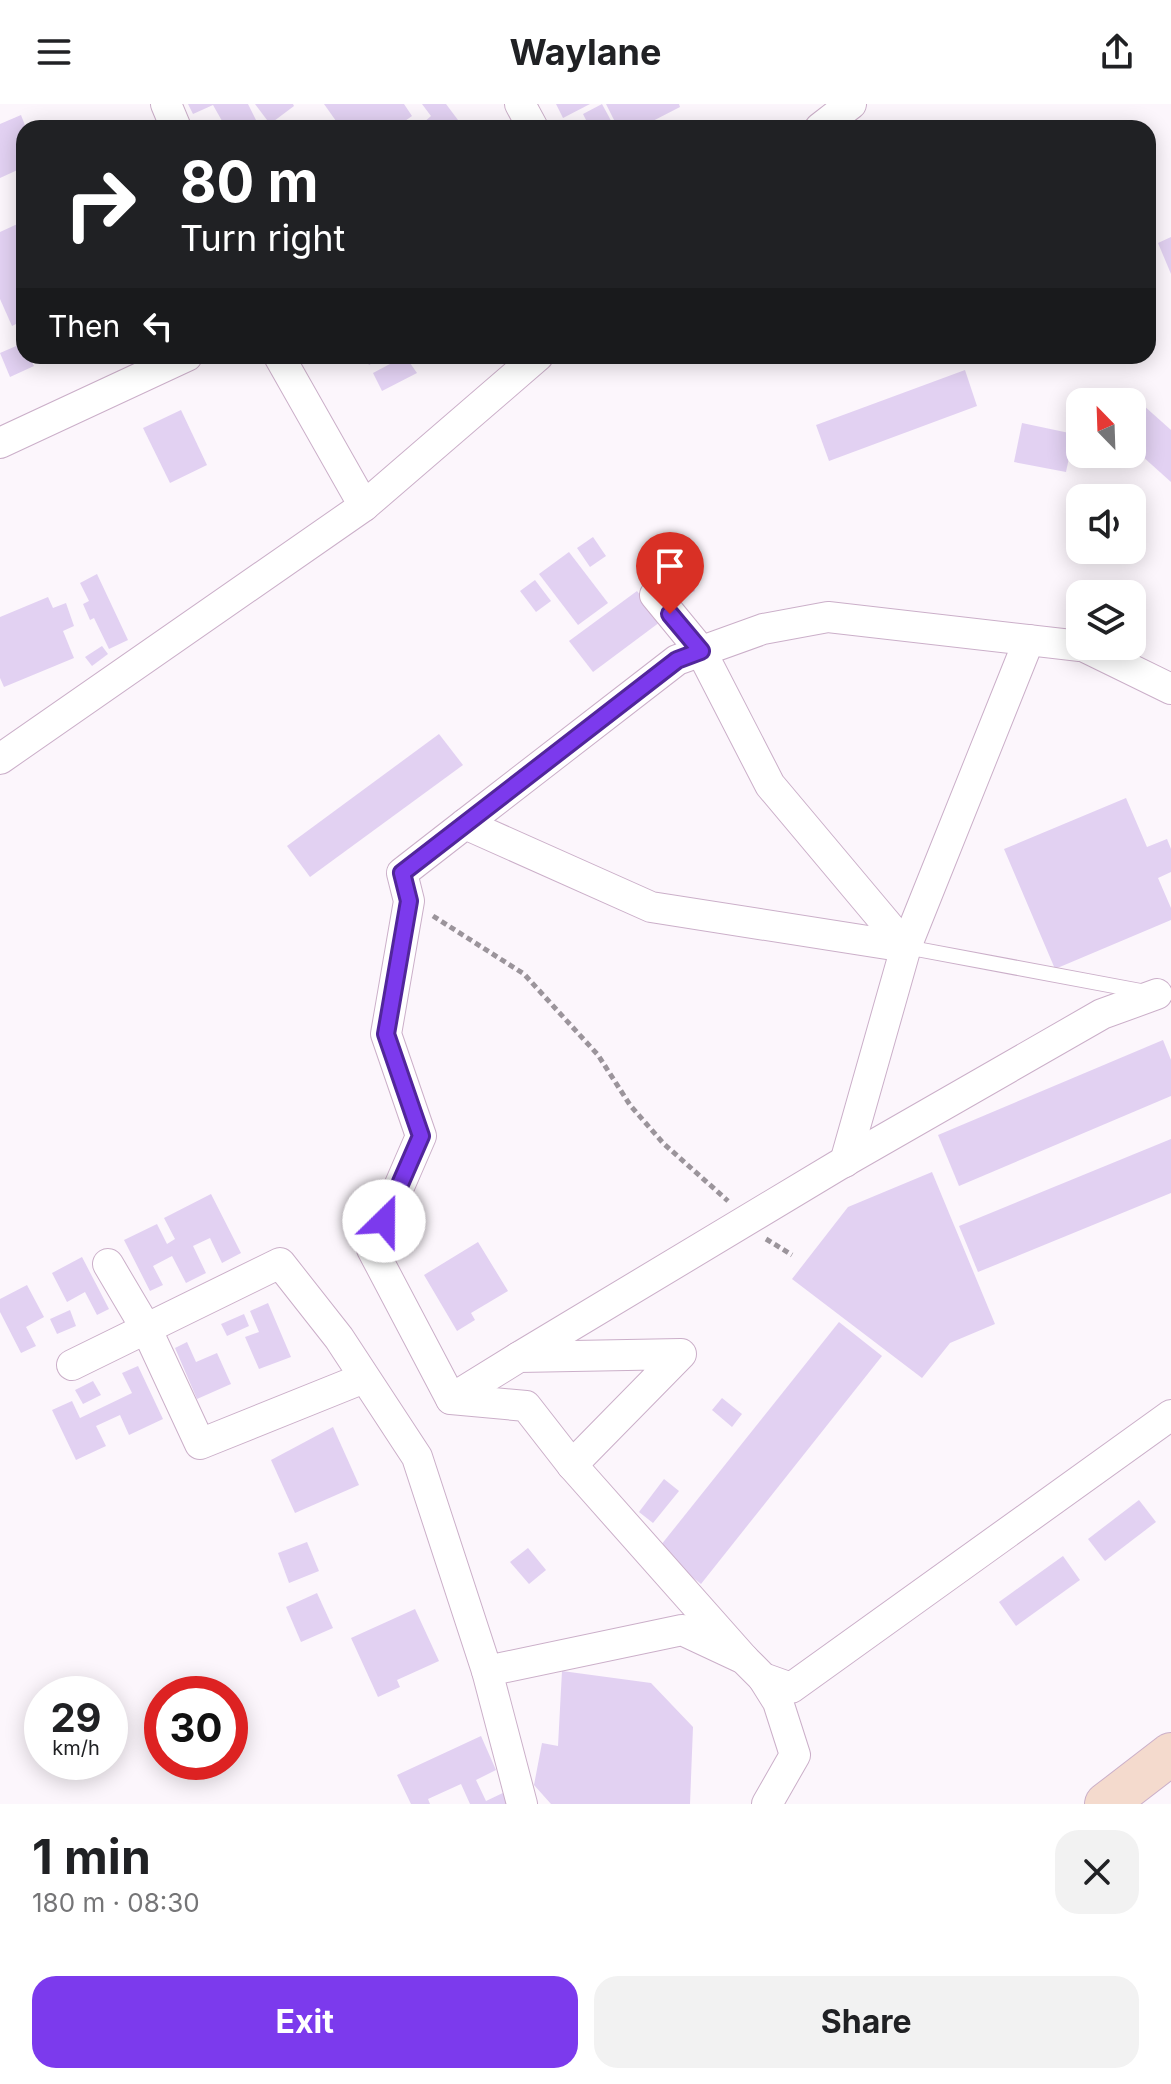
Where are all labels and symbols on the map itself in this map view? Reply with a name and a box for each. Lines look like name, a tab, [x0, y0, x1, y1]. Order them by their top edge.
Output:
north arrow	[1066, 388, 1146, 468]
pin	[636, 532, 704, 614]
position arrow	[342, 1179, 426, 1263]
speed limit sign: 30	[144, 1676, 248, 1780]

